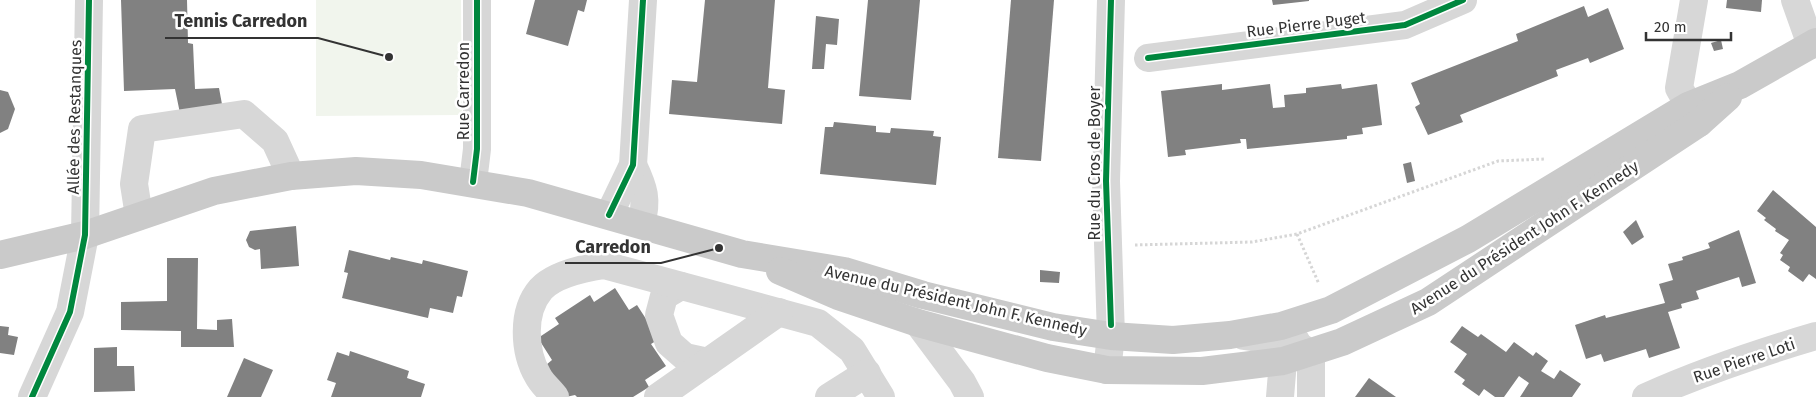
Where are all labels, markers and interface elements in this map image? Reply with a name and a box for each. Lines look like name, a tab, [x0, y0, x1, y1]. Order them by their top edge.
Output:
callout: Tennis Carredon	[165, 5, 318, 38]
street label: Rue Pierre Puget	[1245, 8, 1367, 41]
text: Tennis Carredon	[174, 10, 308, 32]
scale bar	[1646, 10, 1731, 42]
text: 20 m	[1654, 18, 1687, 36]
street label: Allée des Restanques	[64, 40, 85, 194]
street label: Rue Carredon	[454, 42, 473, 140]
street label: Rue du Cros de Boyer	[1085, 85, 1104, 240]
street label: Avenue du Président John F. Kennedy	[1407, 156, 1642, 318]
callout: Carredon	[565, 230, 661, 263]
text: Carredon	[575, 236, 651, 258]
street label: Avenue du Président John F. Kennedy	[823, 261, 1089, 340]
street label: Rue Pierre Loti	[1691, 334, 1798, 387]

